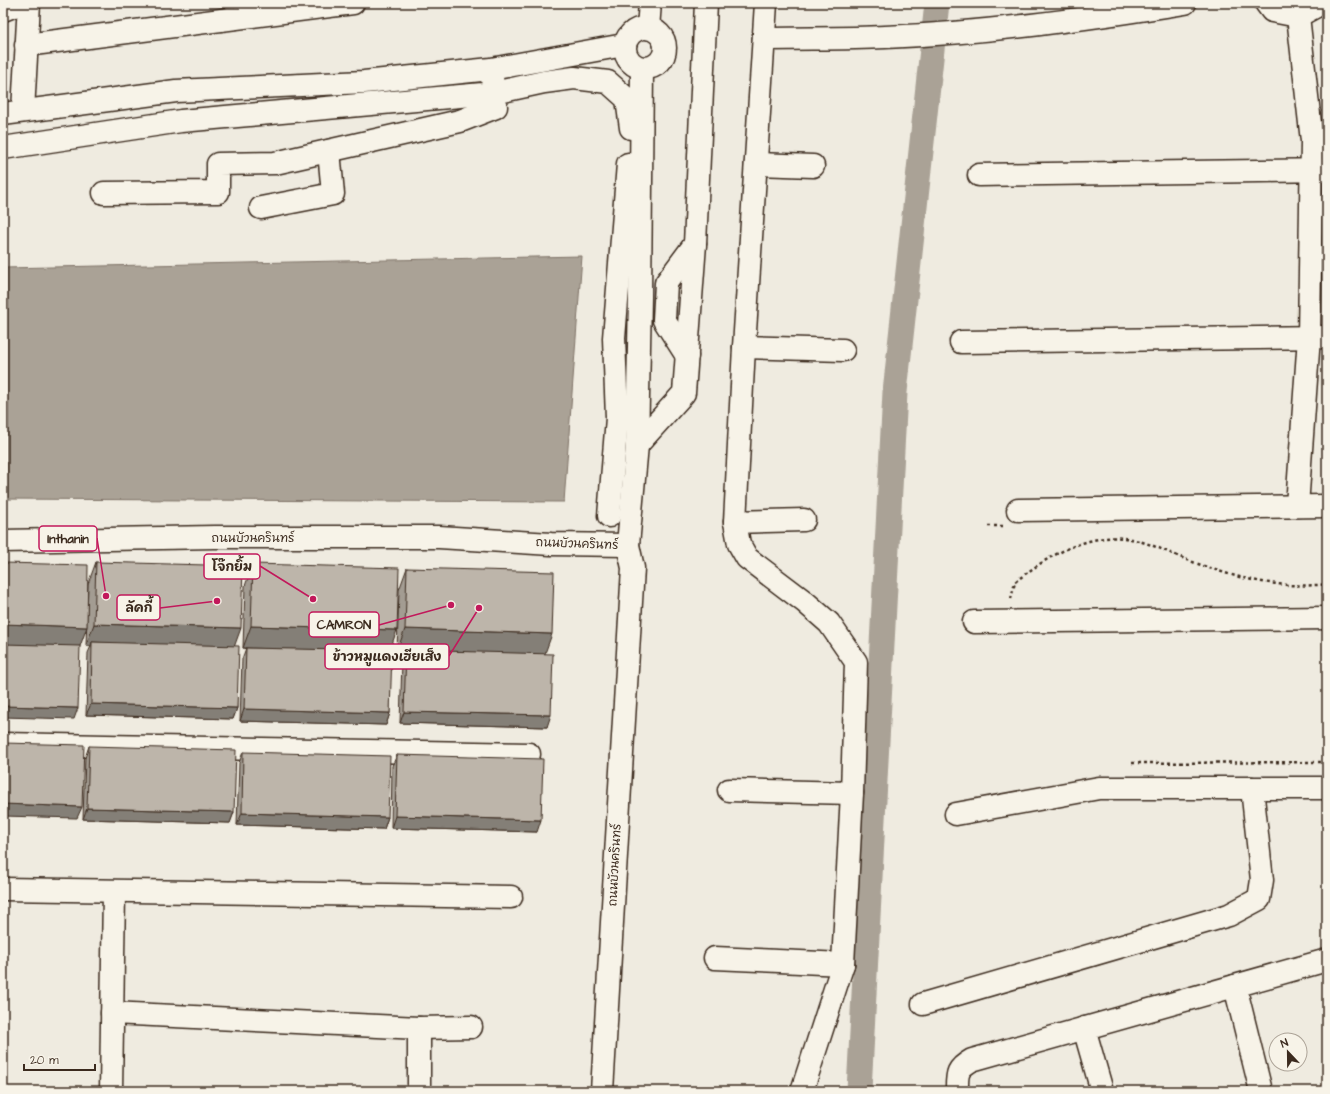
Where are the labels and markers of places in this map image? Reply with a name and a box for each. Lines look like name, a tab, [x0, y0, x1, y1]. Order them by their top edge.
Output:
callout: Inthanin	[39, 526, 97, 551]
callout: โจ๊กยิ้ม	[204, 554, 260, 579]
callout: ลัคกี้	[117, 595, 160, 620]
callout: CAMRON	[309, 612, 379, 637]
callout: ข้าวหมูแดงเฮียเส็ง	[325, 644, 449, 669]

